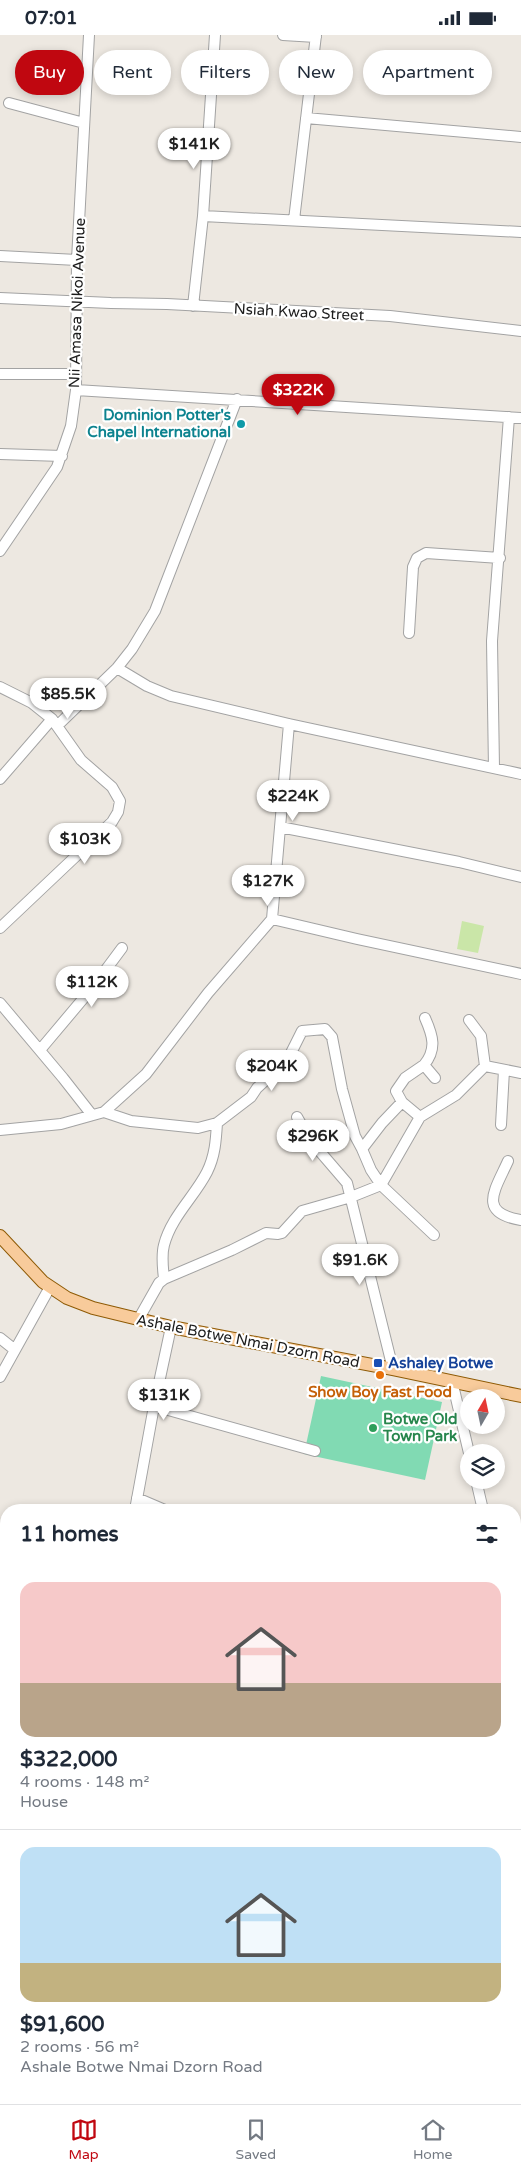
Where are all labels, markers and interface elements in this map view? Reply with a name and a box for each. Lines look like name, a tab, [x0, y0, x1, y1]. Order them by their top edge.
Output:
text: 07:01	[25, 7, 78, 29]
chip: Buy	[15, 50, 84, 95]
chip: Rent	[94, 50, 171, 95]
chip: Filters	[181, 50, 269, 95]
chip: New	[279, 50, 353, 95]
chip: Apartment	[363, 50, 492, 95]
pin: $141K	[159, 127, 229, 170]
text: $141K	[169, 134, 219, 154]
street label: Nii Amasa Nikoi Avenue	[65, 218, 89, 388]
street label: Nsiah Kwao Street	[233, 300, 365, 324]
pin: $322K	[263, 373, 333, 416]
text: $322K	[273, 380, 323, 400]
place label: Dominion Potter's Chapel International	[87, 406, 231, 442]
marker: Dominion Potter's Chapel International	[235, 418, 247, 430]
pin: $85.5K	[27, 677, 109, 720]
text: $85.5K	[41, 684, 95, 704]
pin: $224K	[258, 779, 328, 822]
text: $224K	[268, 786, 318, 806]
pin: $103K	[50, 823, 120, 865]
text: $103K	[60, 829, 110, 849]
pin: $127K	[233, 865, 303, 907]
text: $127K	[243, 871, 293, 891]
pin: $112K	[57, 965, 127, 1008]
text: $112K	[67, 972, 117, 992]
pin: $204K	[237, 1049, 307, 1092]
text: $204K	[247, 1056, 297, 1076]
pin: $296K	[278, 1119, 348, 1162]
text: $296K	[288, 1126, 338, 1146]
pin: $91.6K	[319, 1243, 401, 1286]
text: $91.6K	[333, 1250, 387, 1270]
street label: Ashale Botwe Nmai Dzorn Road	[135, 1310, 361, 1372]
place label: Ashaley Botwe	[388, 1354, 494, 1373]
marker: Ashaley Botwe	[372, 1357, 384, 1369]
marker: Show Boy Fast Food	[374, 1369, 386, 1381]
pin: $131K	[129, 1379, 199, 1421]
place label: Show Boy Fast Food	[308, 1383, 452, 1402]
text: $131K	[139, 1385, 189, 1405]
north arrow	[460, 1389, 505, 1434]
map controls	[460, 1389, 505, 1489]
place label: Botwe Old Town Park	[382, 1410, 457, 1445]
marker: Botwe Old Town Park	[367, 1422, 379, 1434]
button: layers	[460, 1444, 505, 1489]
icon: filters	[473, 1520, 501, 1548]
text: 11 homes	[20, 1522, 119, 1547]
icon: home	[216, 1614, 306, 1704]
text: $322,000	[20, 1747, 118, 1772]
text: 4 rooms · 148 m²	[20, 1772, 149, 1792]
text: House	[20, 1792, 68, 1812]
icon: home	[216, 1880, 306, 1970]
text: $91,600	[20, 2012, 104, 2037]
text: 2 rooms · 56 m²	[20, 2037, 139, 2057]
text: Ashale Botwe Nmai Dzorn Road	[20, 2057, 263, 2077]
tab: Map	[68, 2116, 99, 2163]
tab: Saved	[236, 2116, 276, 2163]
tab: Home	[413, 2116, 453, 2163]

